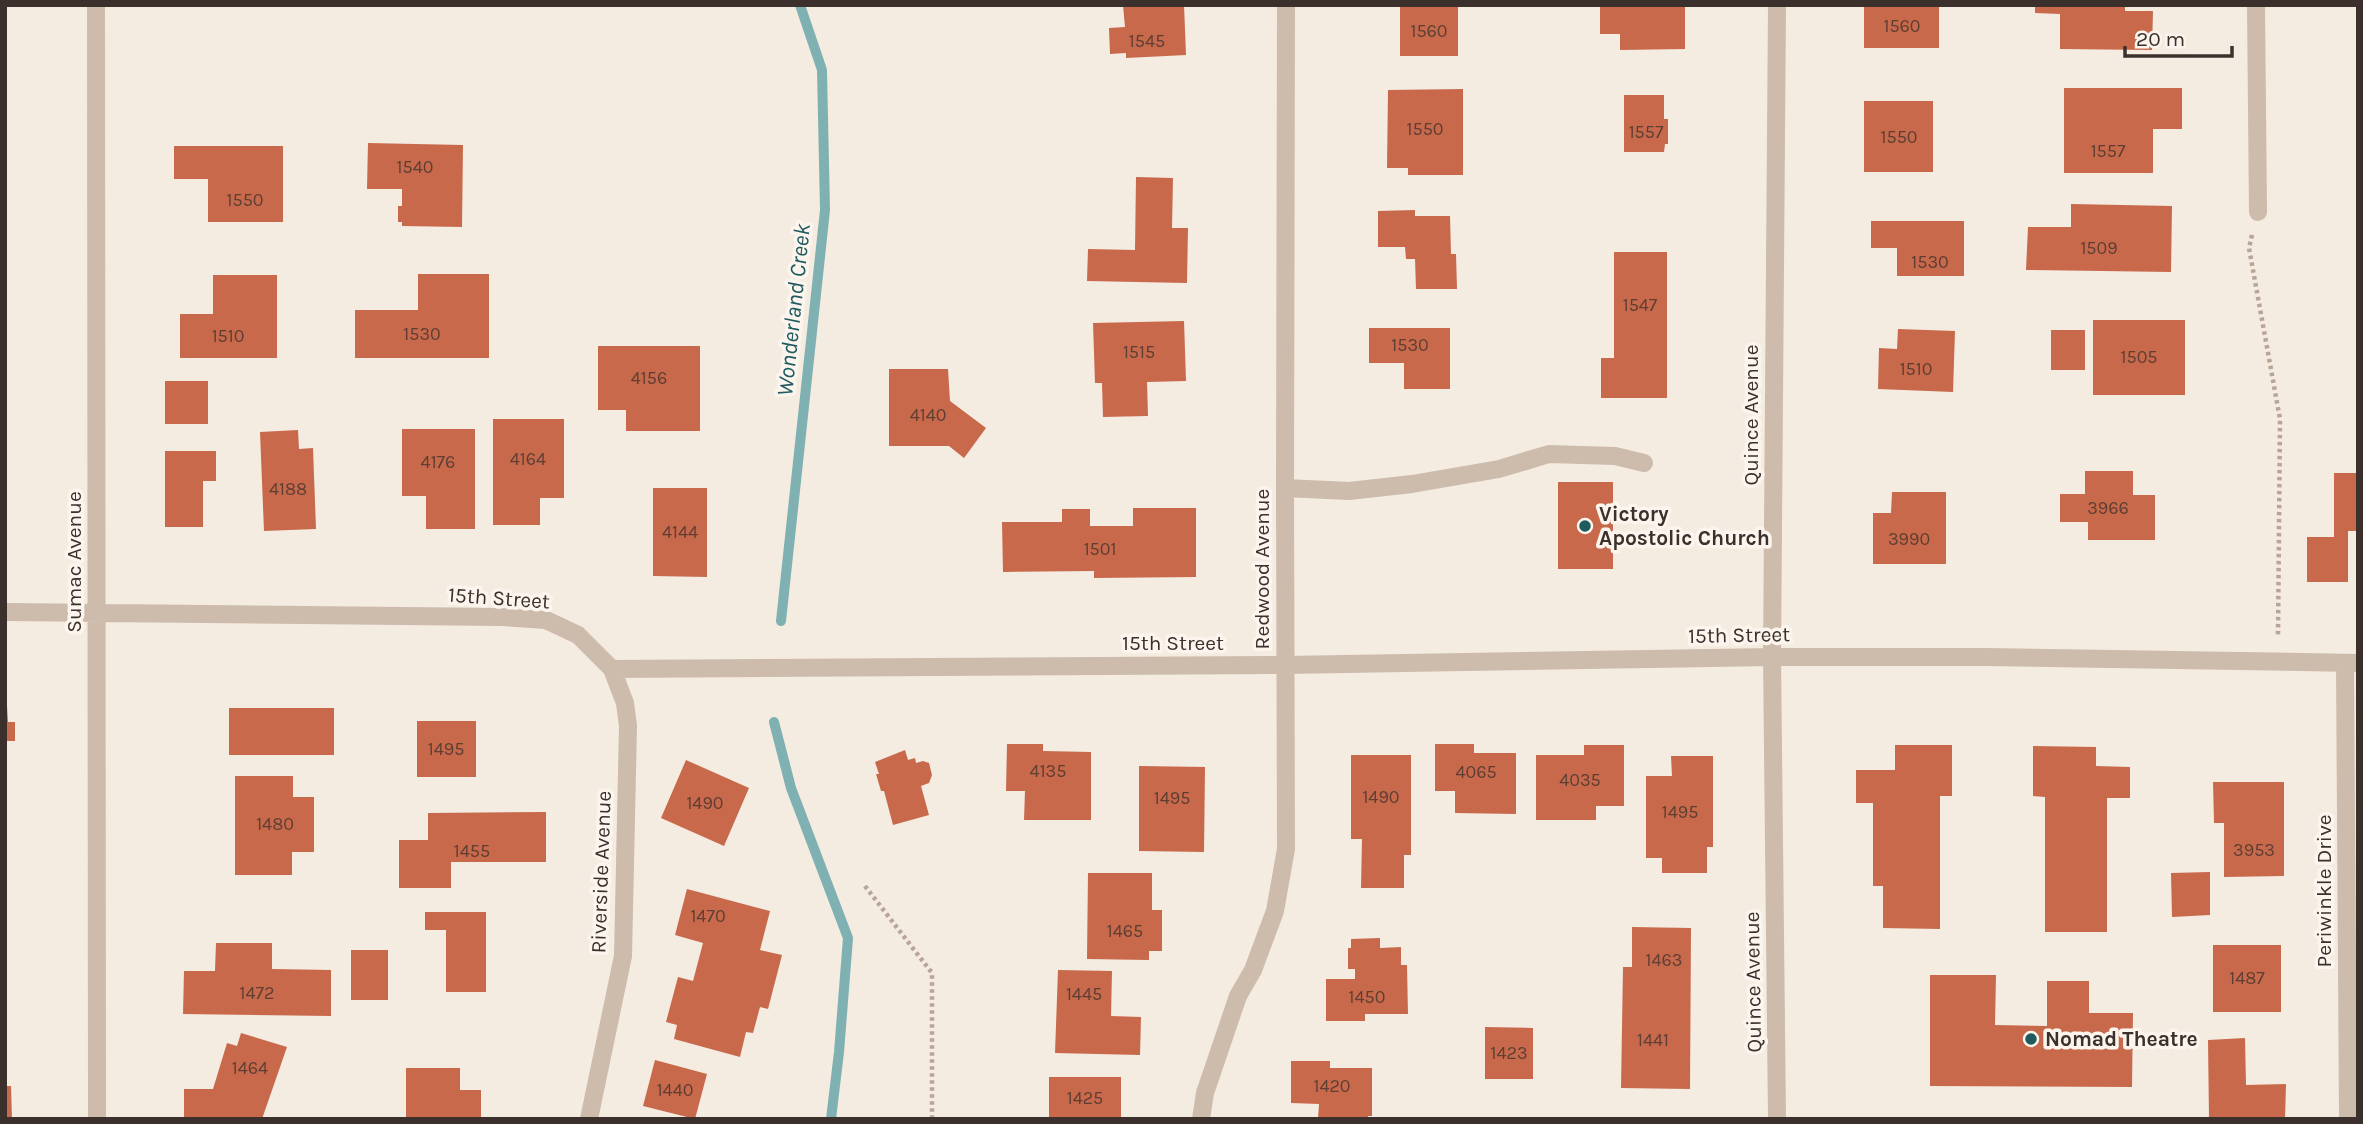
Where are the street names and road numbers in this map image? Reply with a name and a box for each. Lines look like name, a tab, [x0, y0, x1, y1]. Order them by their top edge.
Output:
street label: Quince Avenue	[1739, 344, 1763, 486]
street label: Redwood Avenue	[1250, 489, 1274, 649]
street label: Sumac Avenue	[62, 491, 86, 633]
street label: 15th Street	[447, 582, 551, 614]
street label: 15th Street	[1688, 622, 1790, 648]
street label: 15th Street	[1122, 631, 1224, 655]
street label: Riverside Avenue	[586, 790, 616, 954]
street label: Periwinkle Drive	[2312, 815, 2336, 967]
street label: Quince Avenue	[1740, 911, 1766, 1053]

